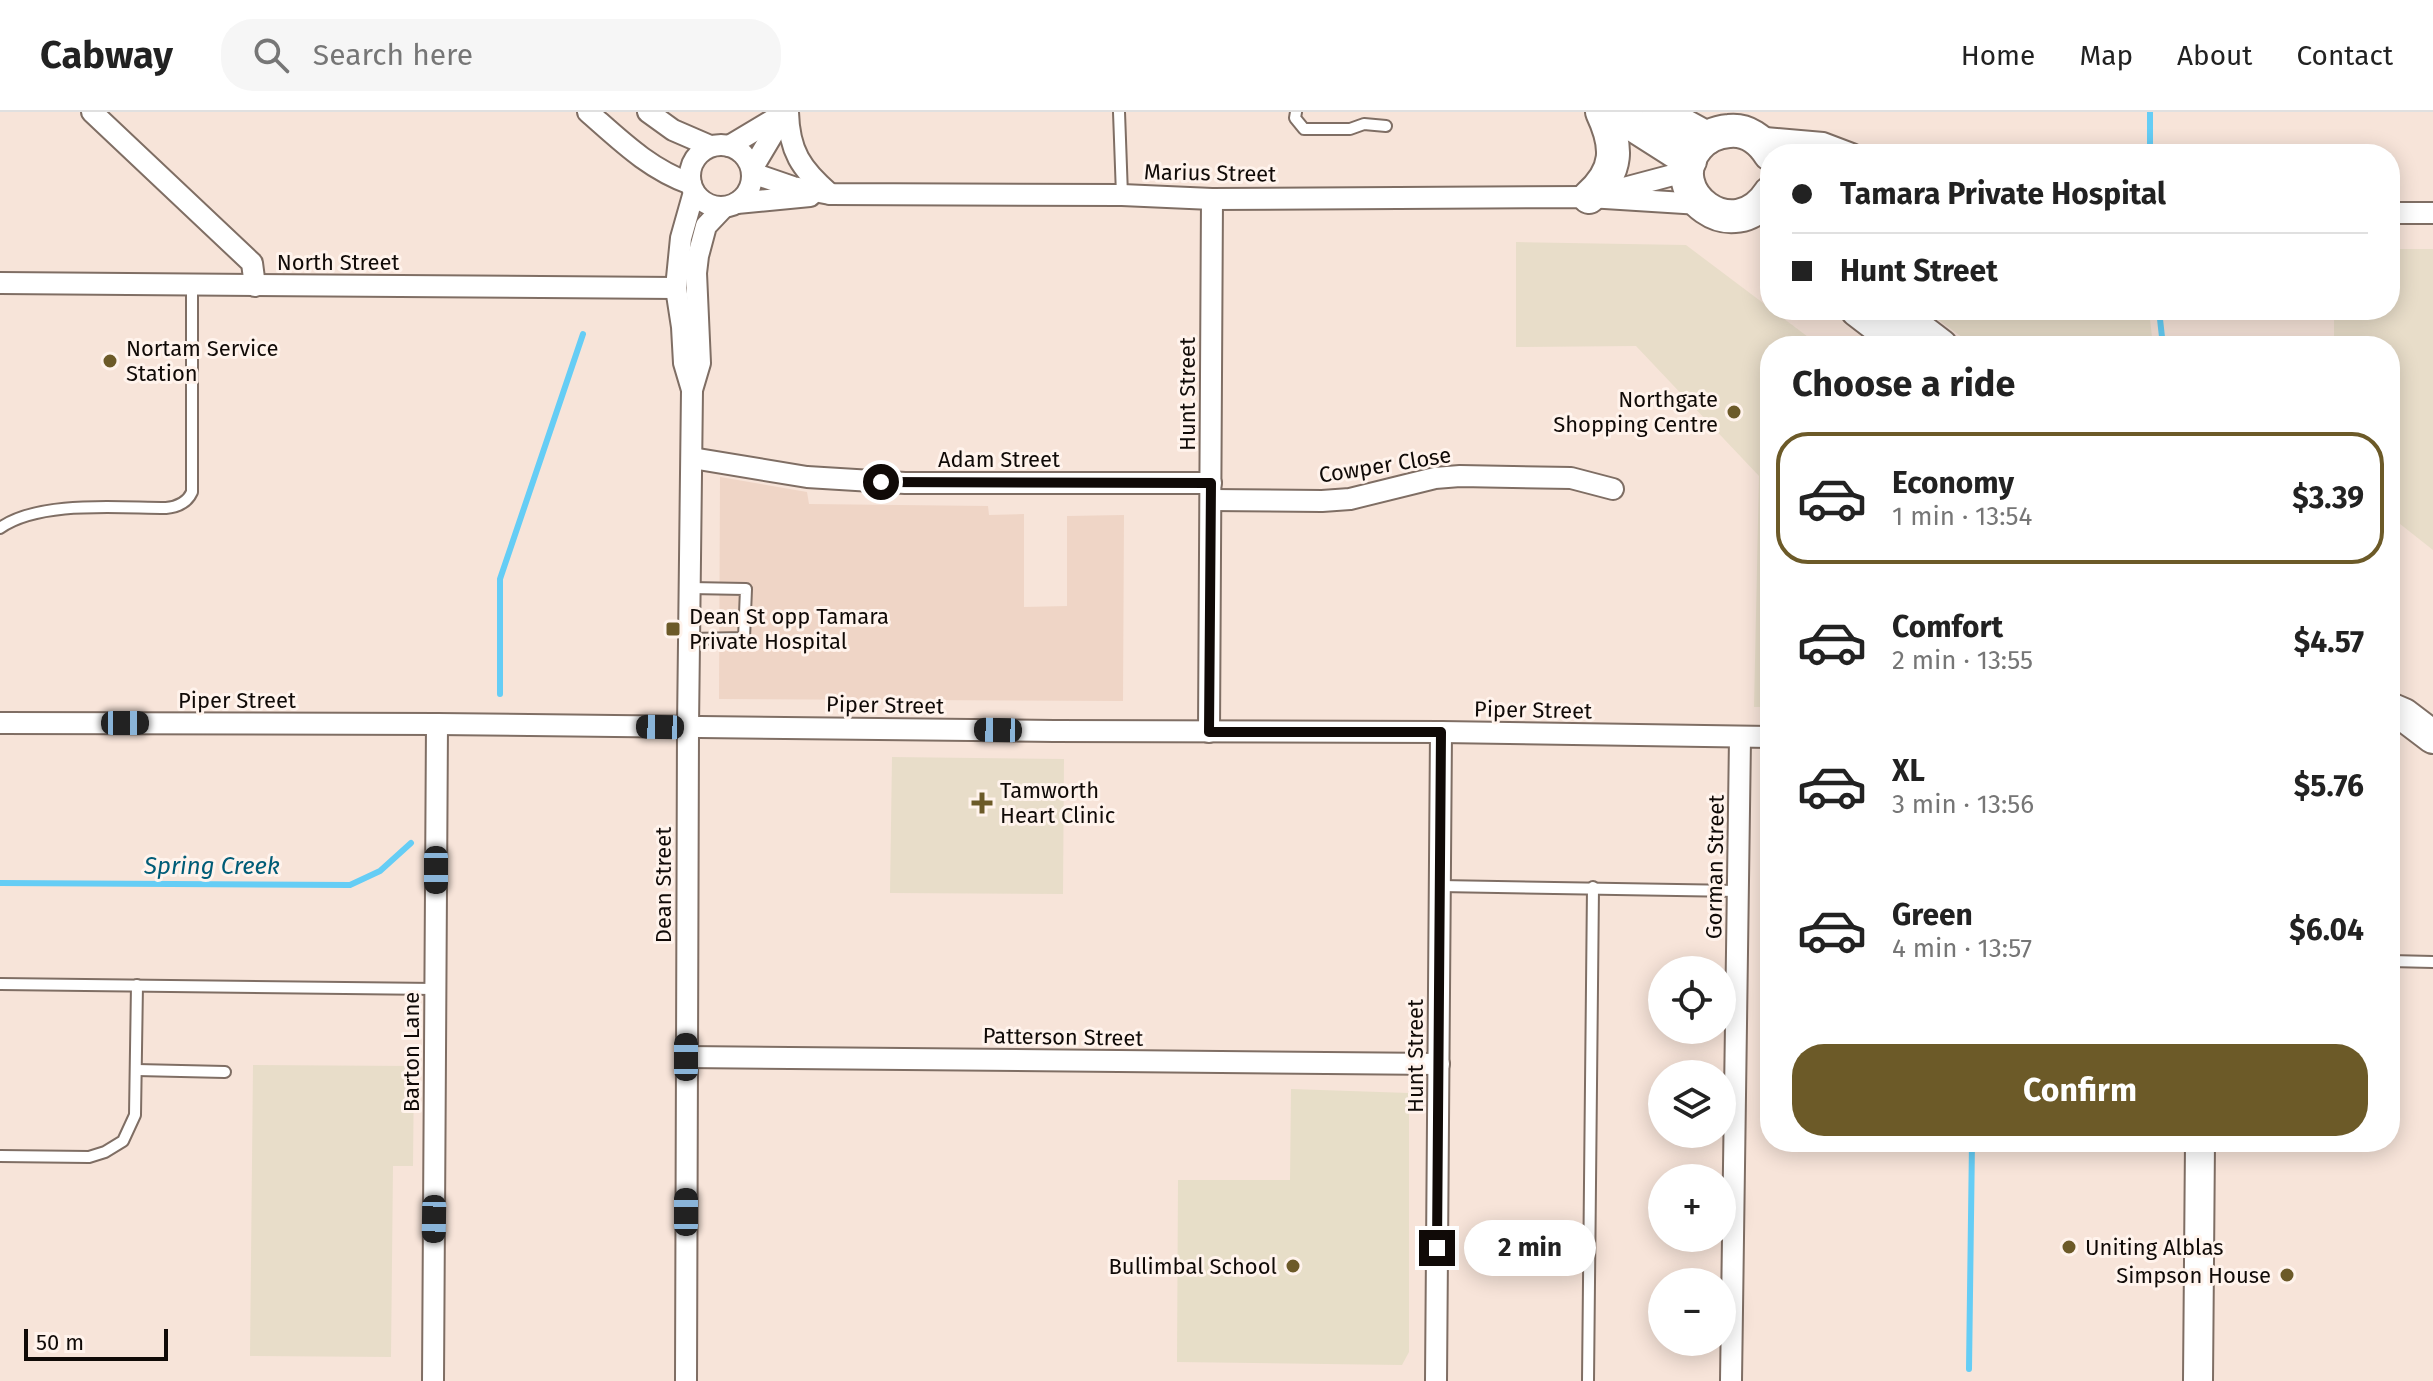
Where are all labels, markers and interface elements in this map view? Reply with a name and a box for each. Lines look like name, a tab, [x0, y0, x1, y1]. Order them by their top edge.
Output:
search box	[221, 19, 781, 91]
text: Cabway	[40, 32, 173, 78]
icon: search	[249, 33, 293, 77]
text: Search here	[313, 37, 473, 73]
text: Home	[1961, 39, 2035, 72]
text: Map	[2079, 39, 2133, 72]
text: About	[2177, 39, 2252, 72]
text: Contact	[2296, 39, 2393, 72]
street label: Marius Street	[1144, 158, 1276, 188]
text: Tamara Private Hospital	[1840, 176, 2166, 212]
street label: North Street	[277, 249, 399, 276]
text: Hunt Street	[1840, 253, 1998, 289]
place label: Nortam Service Station	[126, 335, 278, 387]
street label: Hunt Street	[1174, 337, 1201, 451]
marker: Nortam Service Station	[101, 352, 119, 370]
text: Choose a ride	[1792, 362, 2015, 406]
place label: Northgate Shopping Centre	[1553, 386, 1718, 438]
marker: Northgate Shopping Centre	[1725, 403, 1743, 421]
street label: Cowper Close	[1317, 441, 1453, 489]
street label: Adam Street	[938, 446, 1060, 473]
icon: car	[1796, 462, 1868, 534]
route start	[863, 464, 899, 500]
text: Economy	[1892, 465, 2014, 501]
text: $3.39	[2292, 480, 2364, 516]
text: 1 min · 13:54	[1892, 501, 2032, 532]
place label: Dean St opp Tamara Private Hospital	[689, 603, 889, 655]
icon: car	[1796, 606, 1868, 678]
text: Comfort	[1892, 609, 2003, 645]
marker: Dean St opp Tamara Private Hospital	[664, 620, 682, 638]
text: $4.57	[2294, 624, 2364, 660]
text: 2 min · 13:55	[1892, 645, 2033, 676]
street label: Piper Street	[178, 687, 296, 714]
street label: Piper Street	[826, 690, 944, 720]
street label: Piper Street	[1474, 695, 1592, 725]
car	[101, 711, 149, 735]
car	[636, 715, 684, 739]
car	[974, 718, 1022, 742]
icon: car	[1796, 750, 1868, 822]
text: XL	[1892, 753, 1925, 789]
text: $5.76	[2294, 768, 2364, 804]
place label: Tamworth Heart Clinic	[1000, 777, 1115, 829]
text: 3 min · 13:56	[1892, 789, 2034, 820]
marker: Tamworth Heart Clinic	[971, 792, 993, 814]
street label: Gorman Street	[1700, 794, 1730, 939]
street label: Dean Street	[650, 827, 677, 943]
car	[424, 846, 448, 894]
water label: Spring Creek	[143, 852, 280, 880]
icon: car	[1796, 894, 1868, 966]
text: Green	[1892, 897, 1973, 933]
text: $6.04	[2289, 912, 2364, 948]
text: 4 min · 13:57	[1892, 933, 2032, 964]
map controls	[1648, 956, 1736, 1356]
button: locate	[1648, 956, 1736, 1044]
street label: Barton Lane	[398, 992, 425, 1112]
street label: Hunt Street	[1402, 999, 1429, 1113]
street label: Patterson Street	[982, 1022, 1144, 1052]
car	[674, 1033, 698, 1081]
button: Confirm	[1792, 1044, 2368, 1136]
button: layers	[1648, 1060, 1736, 1148]
button: +	[1648, 1164, 1736, 1252]
car	[674, 1188, 698, 1236]
car	[422, 1195, 446, 1243]
callout: 2 min	[1465, 1220, 1597, 1276]
route end	[1419, 1230, 1455, 1266]
text: 2 min	[1498, 1232, 1562, 1263]
place label: Uniting Alblas	[2085, 1234, 2223, 1261]
marker: Uniting Alblas	[2060, 1238, 2078, 1256]
place label: Bullimbal School	[1108, 1253, 1277, 1280]
marker: Bullimbal School	[1284, 1257, 1302, 1275]
place label: Simpson House	[2116, 1262, 2271, 1289]
marker: Simpson House	[2278, 1266, 2296, 1284]
button: −	[1648, 1268, 1736, 1356]
scale bar	[24, 1325, 168, 1361]
text: 50 m	[36, 1329, 84, 1356]

